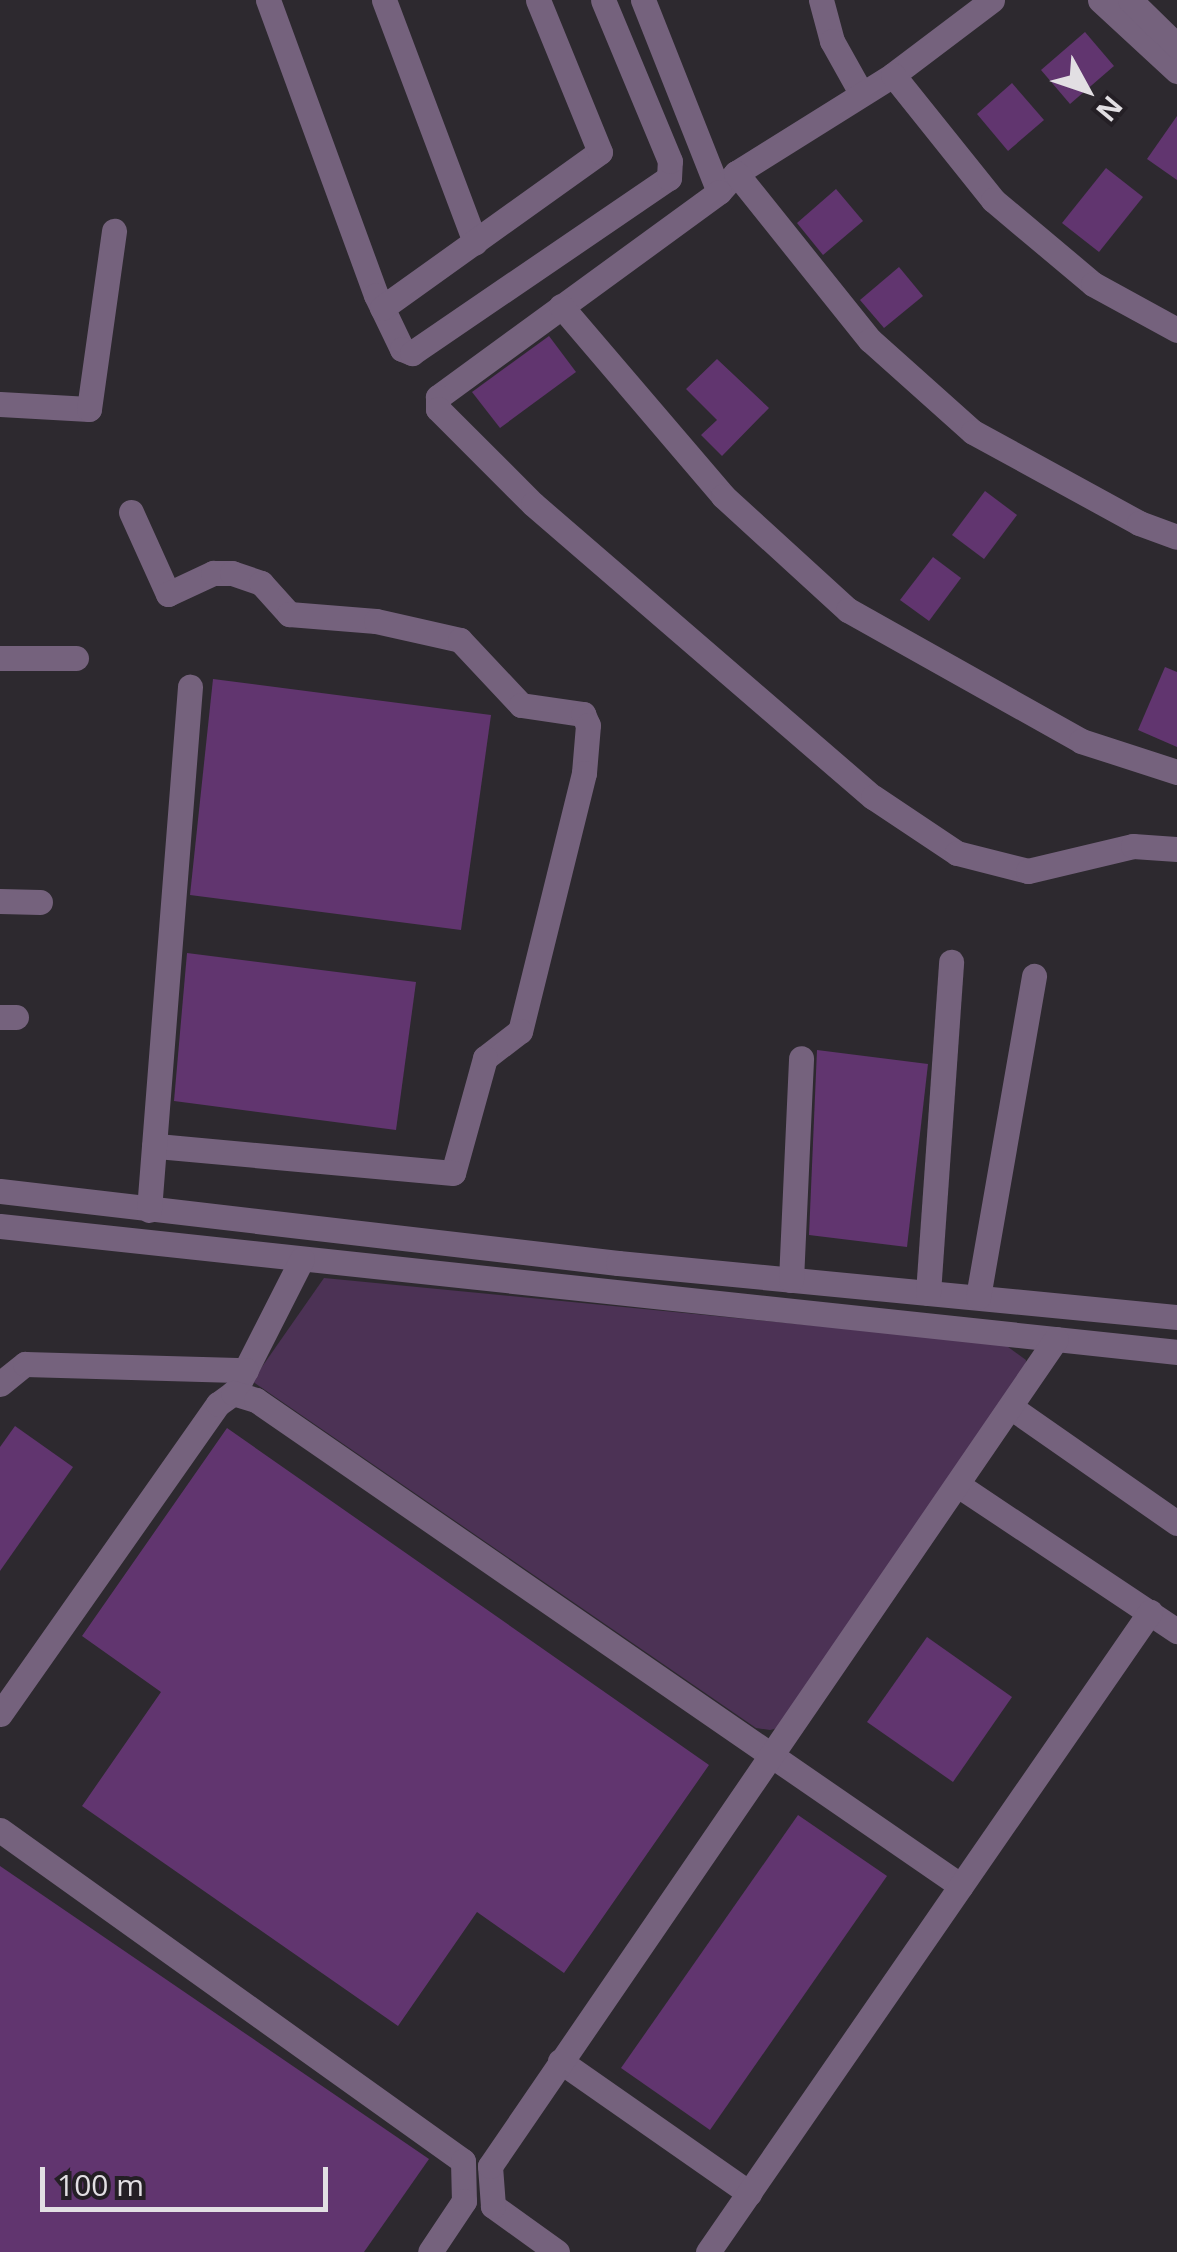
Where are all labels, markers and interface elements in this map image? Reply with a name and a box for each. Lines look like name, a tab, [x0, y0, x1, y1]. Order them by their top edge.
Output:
north arrow	[1037, 40, 1137, 140]
text: N	[1088, 88, 1132, 130]
scale bar	[45, 2147, 332, 2209]
text: 100 m	[57, 2164, 144, 2205]

